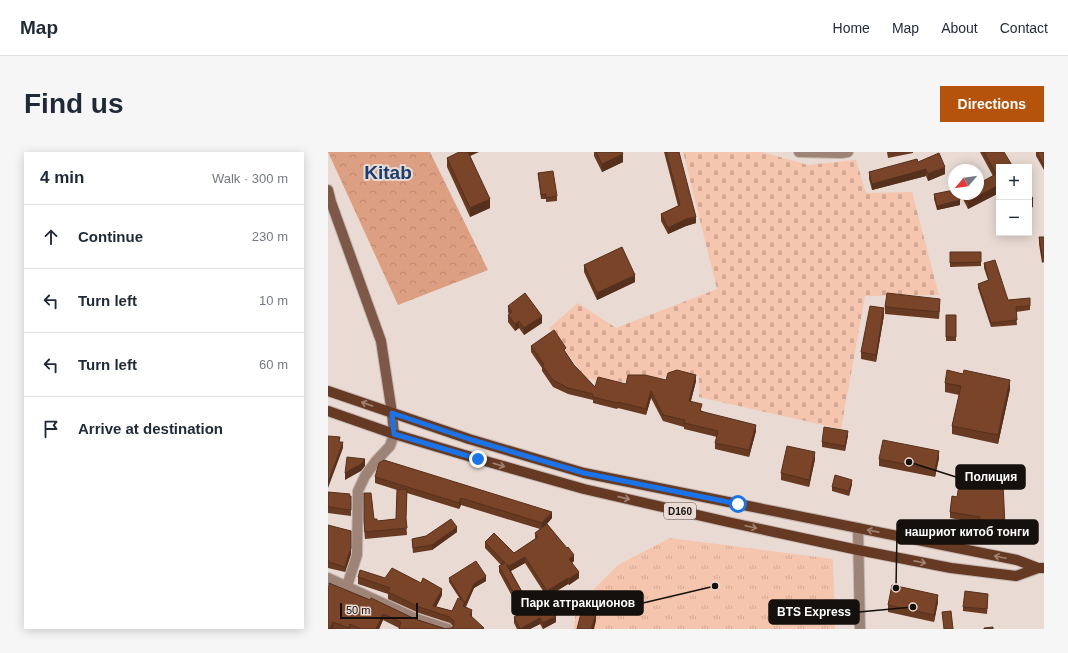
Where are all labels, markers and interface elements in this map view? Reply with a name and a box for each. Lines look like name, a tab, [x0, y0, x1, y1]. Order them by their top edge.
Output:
text: Map	[20, 17, 58, 38]
text: Home	[833, 20, 870, 36]
text: Map	[892, 20, 919, 36]
text: About	[941, 20, 978, 36]
text: Contact	[1000, 20, 1048, 36]
button: Directions	[940, 86, 1044, 122]
text: Find us	[24, 88, 124, 119]
district label: Kitab	[364, 162, 412, 183]
north arrow	[948, 164, 984, 200]
map controls	[996, 164, 1032, 236]
button: +	[996, 164, 1032, 200]
text: 4 min	[40, 168, 84, 187]
text: Walk · 300 m	[212, 171, 288, 186]
button: −	[996, 200, 1032, 236]
icon: ahead	[40, 226, 62, 248]
text: Continue	[78, 228, 143, 245]
text: 230 m	[252, 229, 288, 244]
icon: left	[40, 290, 62, 312]
text: Turn left	[78, 292, 137, 309]
text: 10 m	[259, 293, 288, 308]
icon: left	[40, 354, 62, 376]
text: Turn left	[78, 356, 137, 373]
text: 60 m	[259, 357, 288, 372]
one-way arrow	[362, 400, 374, 408]
icon: arrive	[40, 418, 62, 440]
text: Arrive at destination	[78, 420, 223, 437]
route end	[469, 450, 487, 468]
one-way arrow	[492, 462, 505, 469]
callout: Полиция	[956, 465, 1025, 489]
text: Полиция	[965, 470, 1017, 484]
one-way arrow	[618, 495, 631, 503]
route start	[729, 495, 747, 513]
road number: D160	[664, 503, 696, 519]
callout: нашриот китоб тонги	[897, 520, 1038, 544]
one-way arrow	[744, 523, 757, 531]
text: нашриот китоб тонги	[905, 525, 1029, 539]
one-way arrow	[867, 527, 880, 535]
one-way arrow	[994, 552, 1007, 560]
one-way arrow	[913, 558, 926, 566]
callout: Парк аттракционов	[512, 591, 643, 615]
text: Парк аттракционов	[521, 596, 635, 610]
callout: BTS Express	[769, 600, 859, 624]
scale bar	[340, 601, 418, 620]
text: 50 m	[346, 604, 370, 616]
text: BTS Express	[777, 605, 851, 619]

